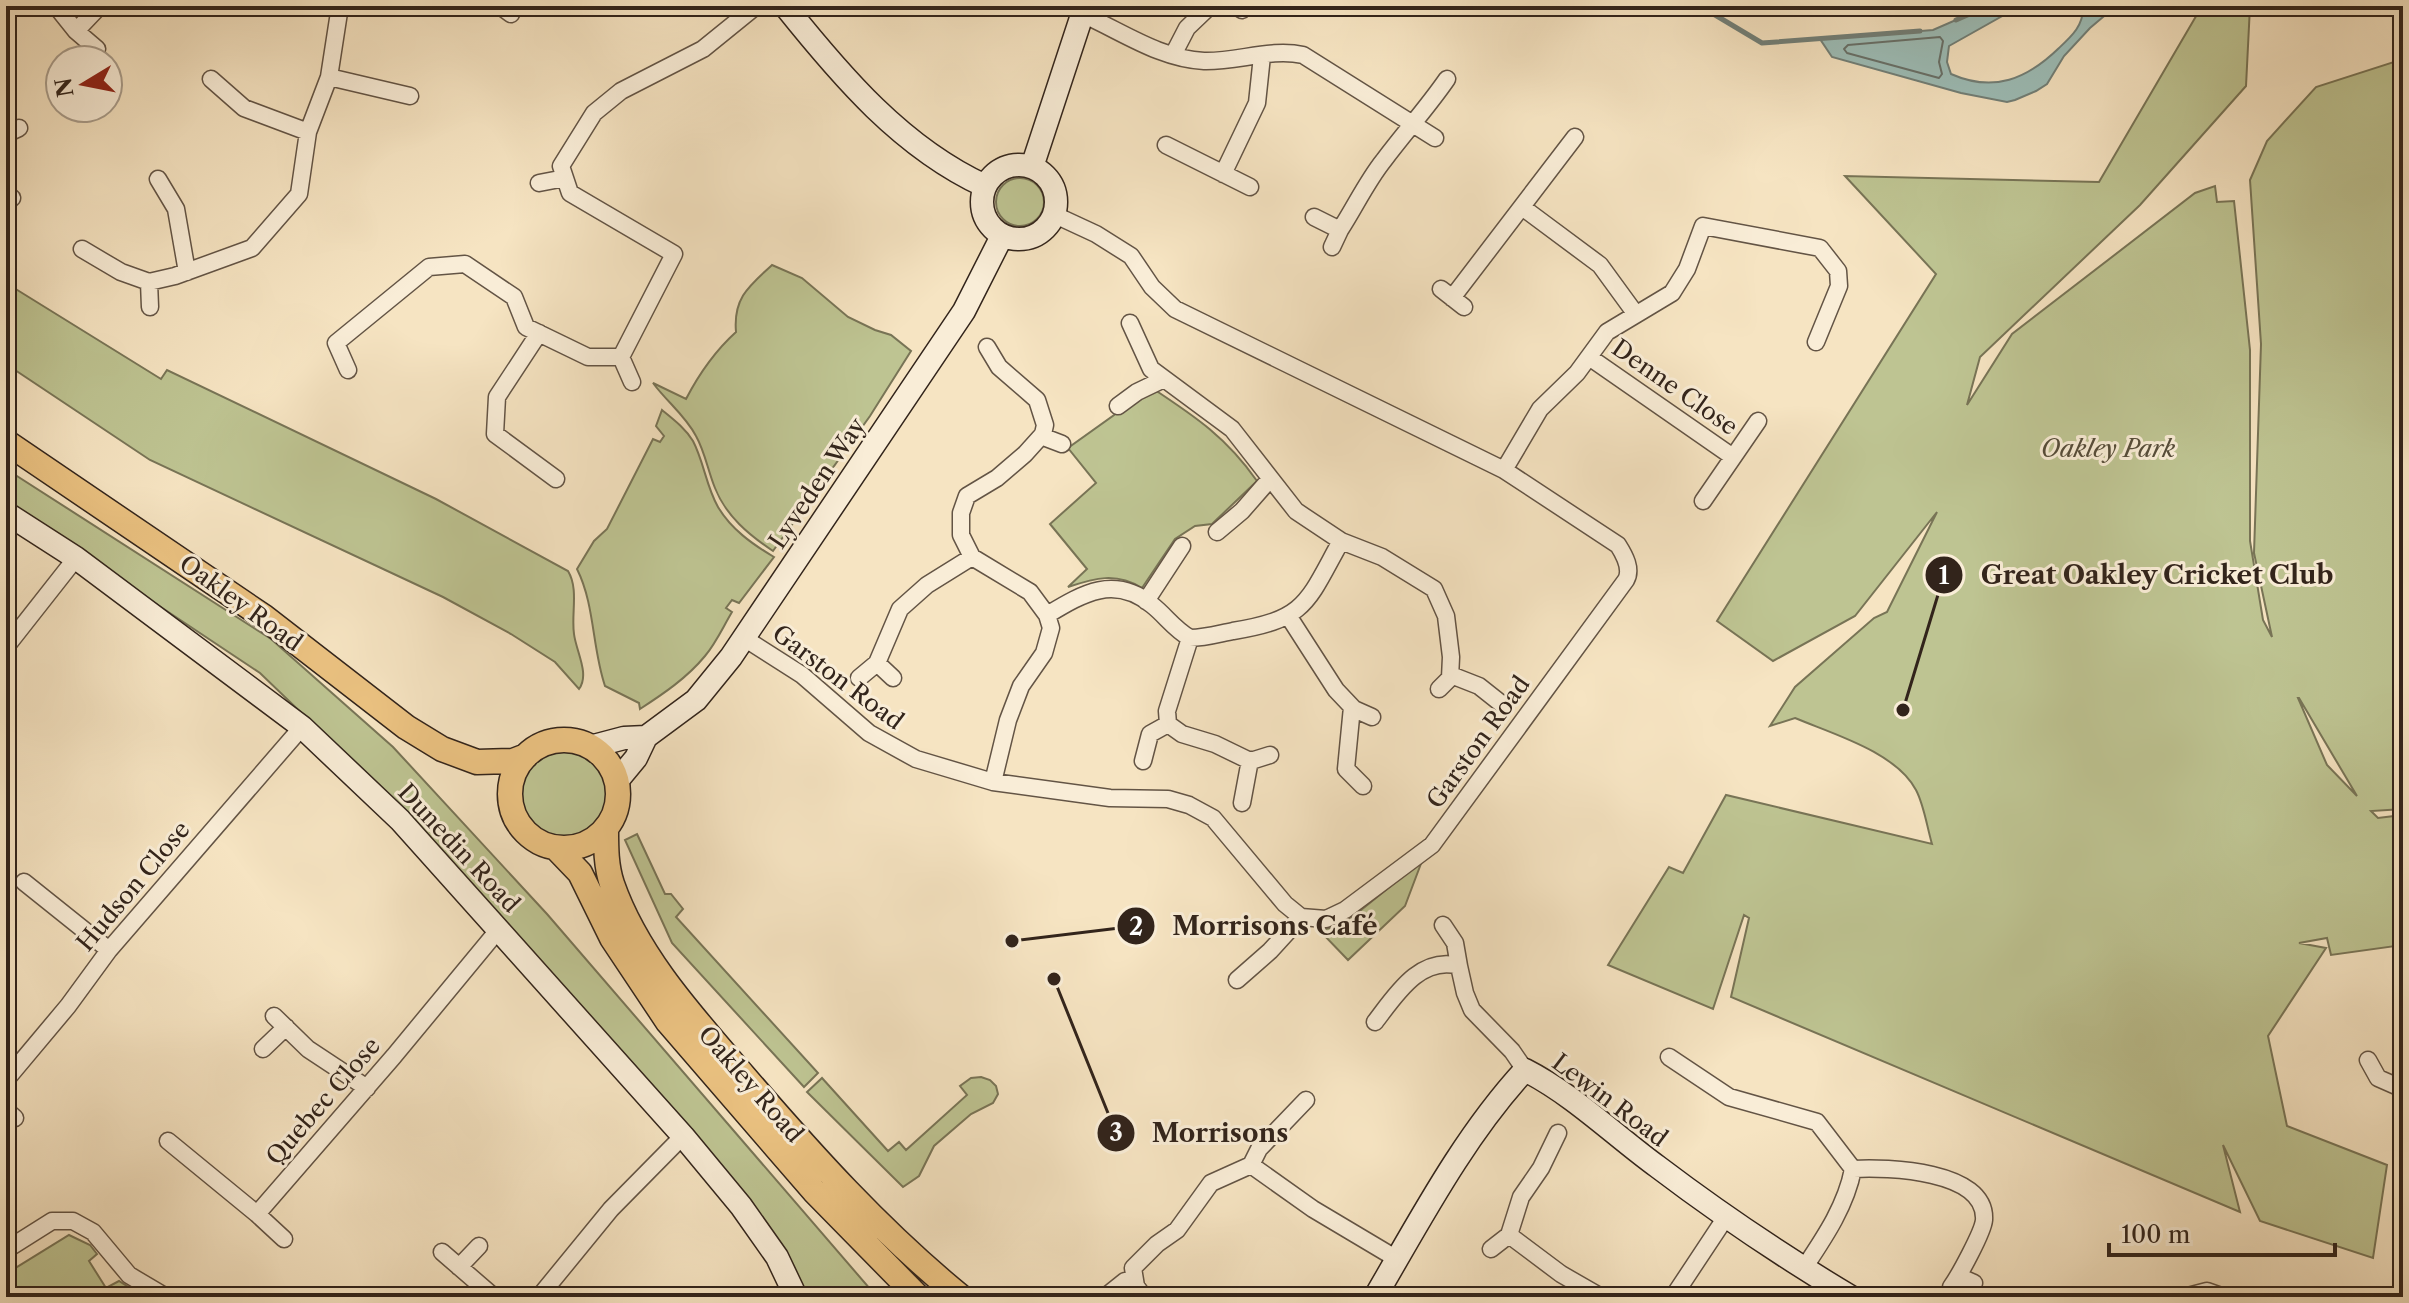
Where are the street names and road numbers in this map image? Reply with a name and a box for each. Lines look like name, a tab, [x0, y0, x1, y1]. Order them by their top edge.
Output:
street label: Denne Close	[1606, 333, 1744, 441]
street label: Lyveden Way	[763, 411, 872, 554]
street label: Oakley Road	[174, 549, 308, 658]
street label: Garston Road	[767, 618, 909, 736]
street label: Garston Road	[1420, 670, 1536, 814]
street label: Dunedin Road	[392, 778, 526, 919]
street label: Hudson Close	[70, 815, 196, 957]
street label: Oakley Road	[693, 1020, 810, 1148]
street label: Quebec Close	[260, 1031, 386, 1171]
street label: Lewin Road	[1547, 1047, 1674, 1153]

